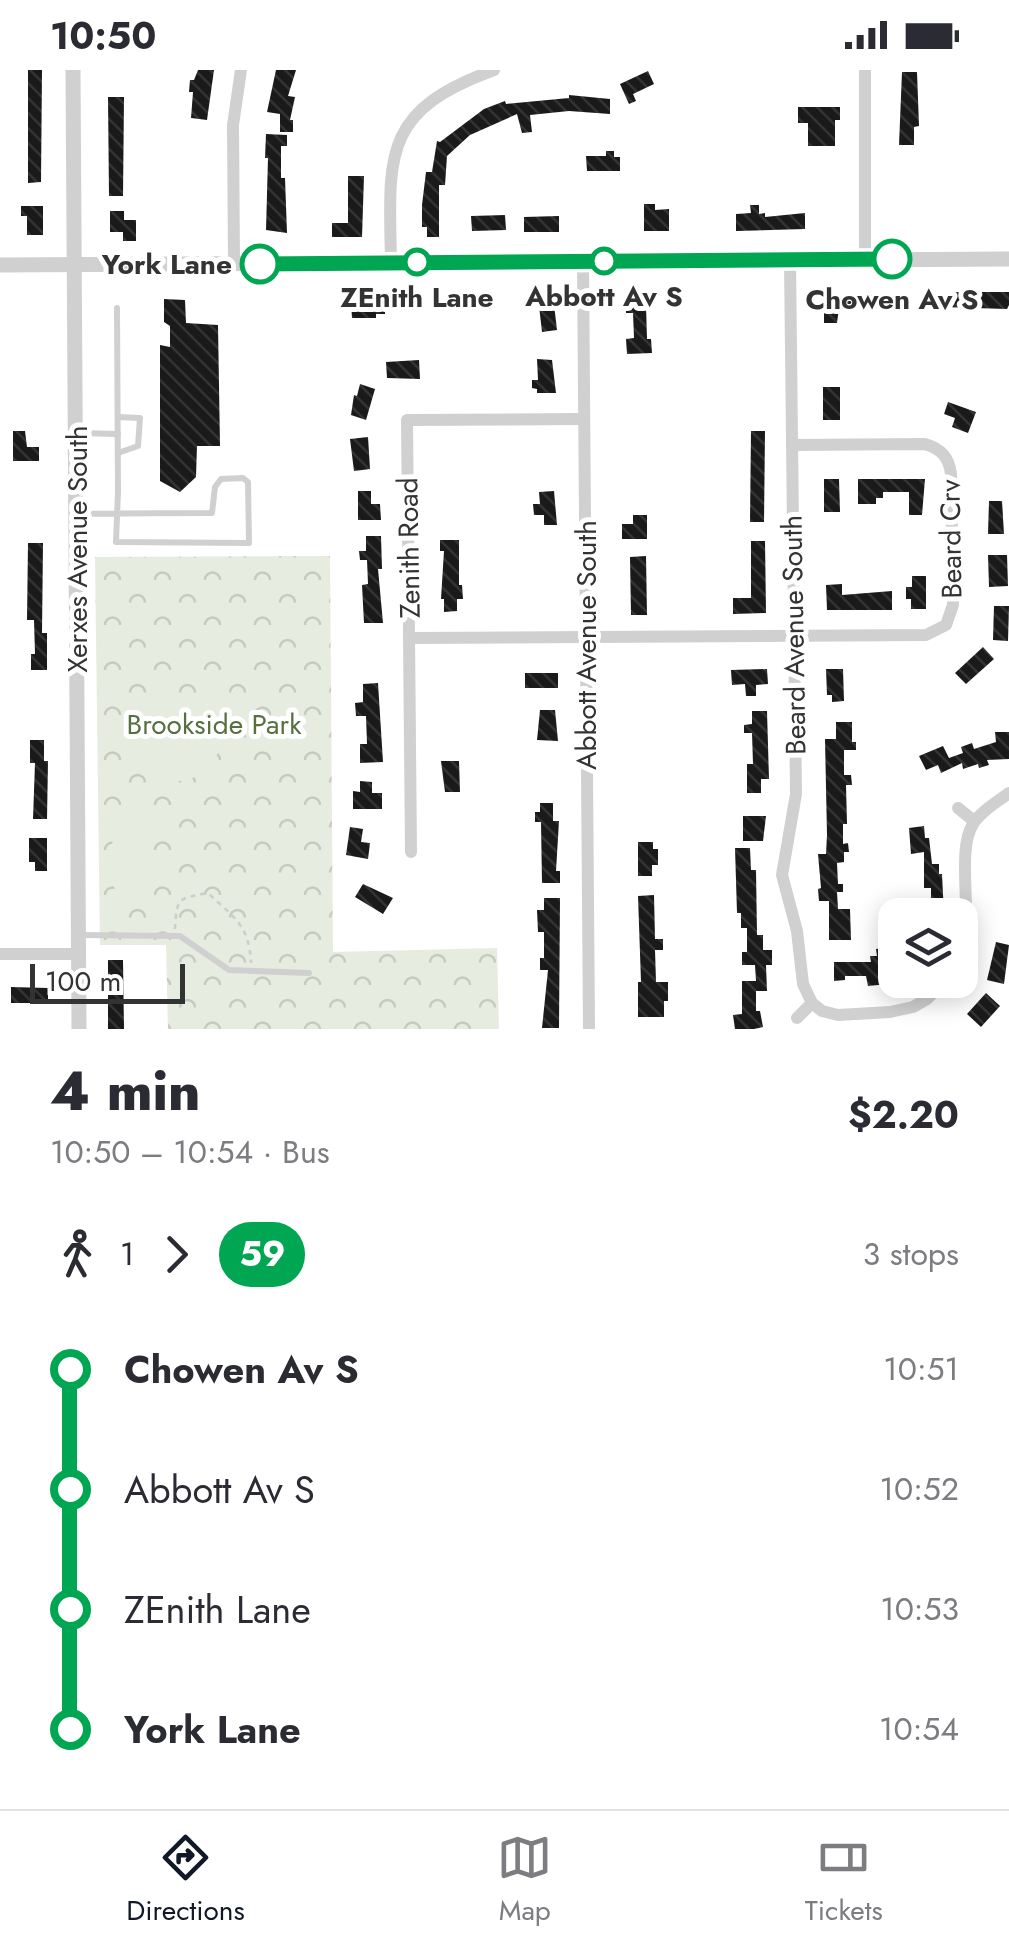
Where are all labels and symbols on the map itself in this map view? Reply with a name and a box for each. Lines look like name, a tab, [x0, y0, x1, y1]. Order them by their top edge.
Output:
marker: Chowen Av S	[873, 240, 911, 278]
place label: York Lane	[101, 244, 232, 285]
marker: York Lane	[241, 245, 279, 283]
marker: Abbott Av S	[591, 248, 617, 274]
marker: ZEnith Lane	[404, 249, 430, 275]
place label: Abbott Av S	[524, 276, 683, 317]
place label: ZEnith Lane	[340, 277, 494, 318]
place label: Chowen Av S	[806, 279, 978, 320]
street label: Xerxes Avenue South	[57, 425, 98, 673]
street label: Zenith Road	[387, 477, 431, 619]
street label: Beard Crv	[929, 478, 973, 599]
street label: Beard Avenue South	[771, 515, 817, 755]
street label: Abbott Avenue South	[566, 520, 607, 770]
park label: Brookside Park	[127, 704, 302, 745]
scale bar	[30, 959, 185, 1004]

